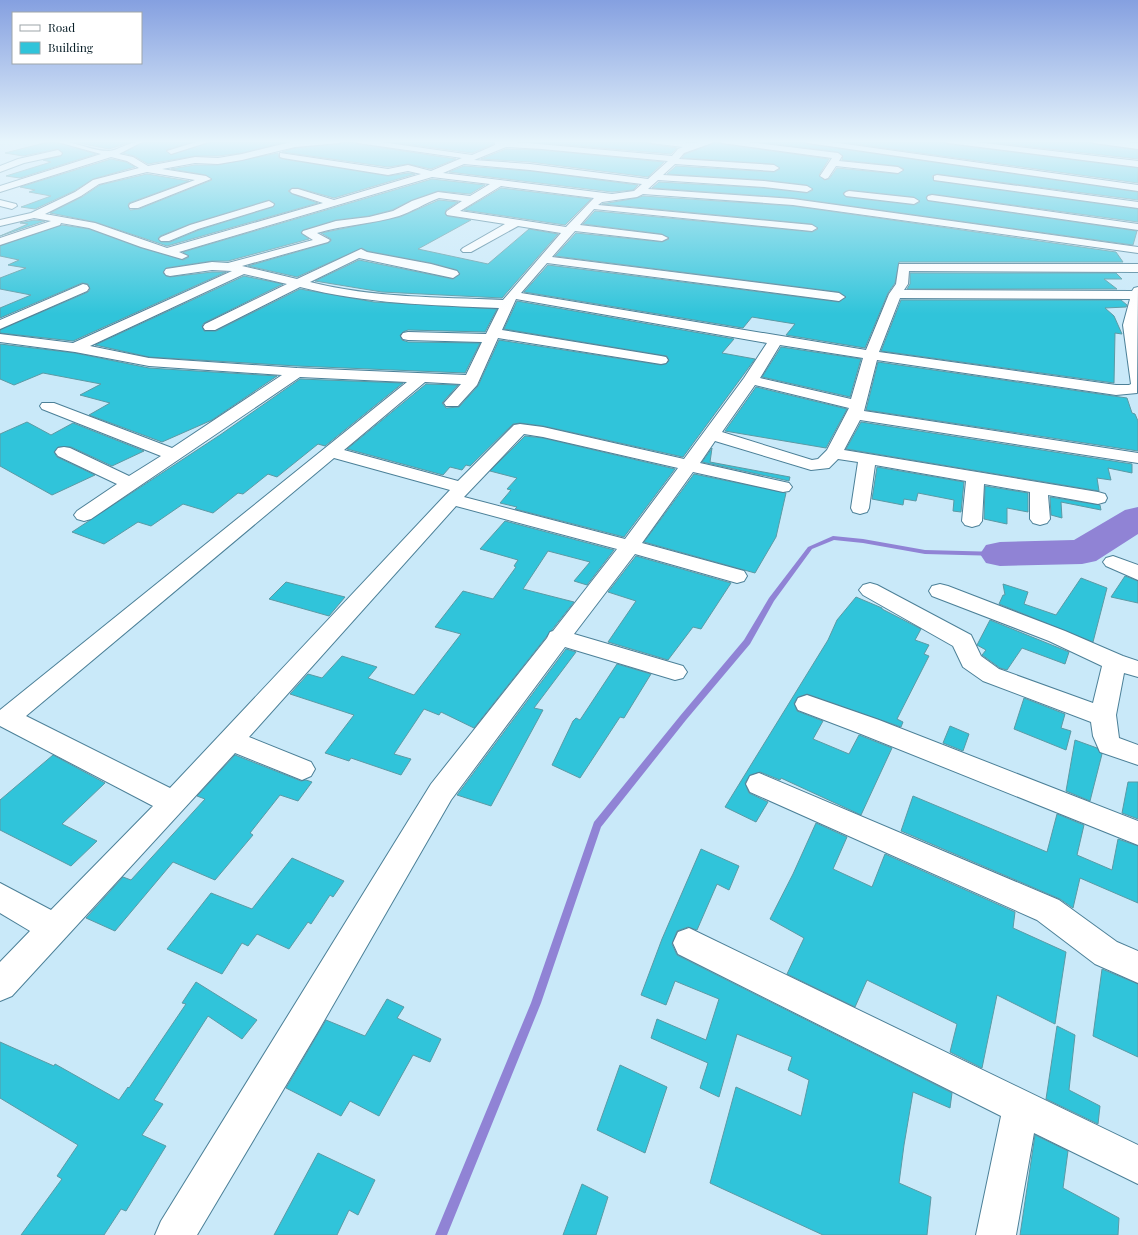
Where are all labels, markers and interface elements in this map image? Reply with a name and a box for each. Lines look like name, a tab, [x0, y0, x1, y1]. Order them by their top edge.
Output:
legend	[12, 12, 142, 64]
text: Road	[48, 19, 75, 35]
text: Building	[48, 39, 94, 55]

